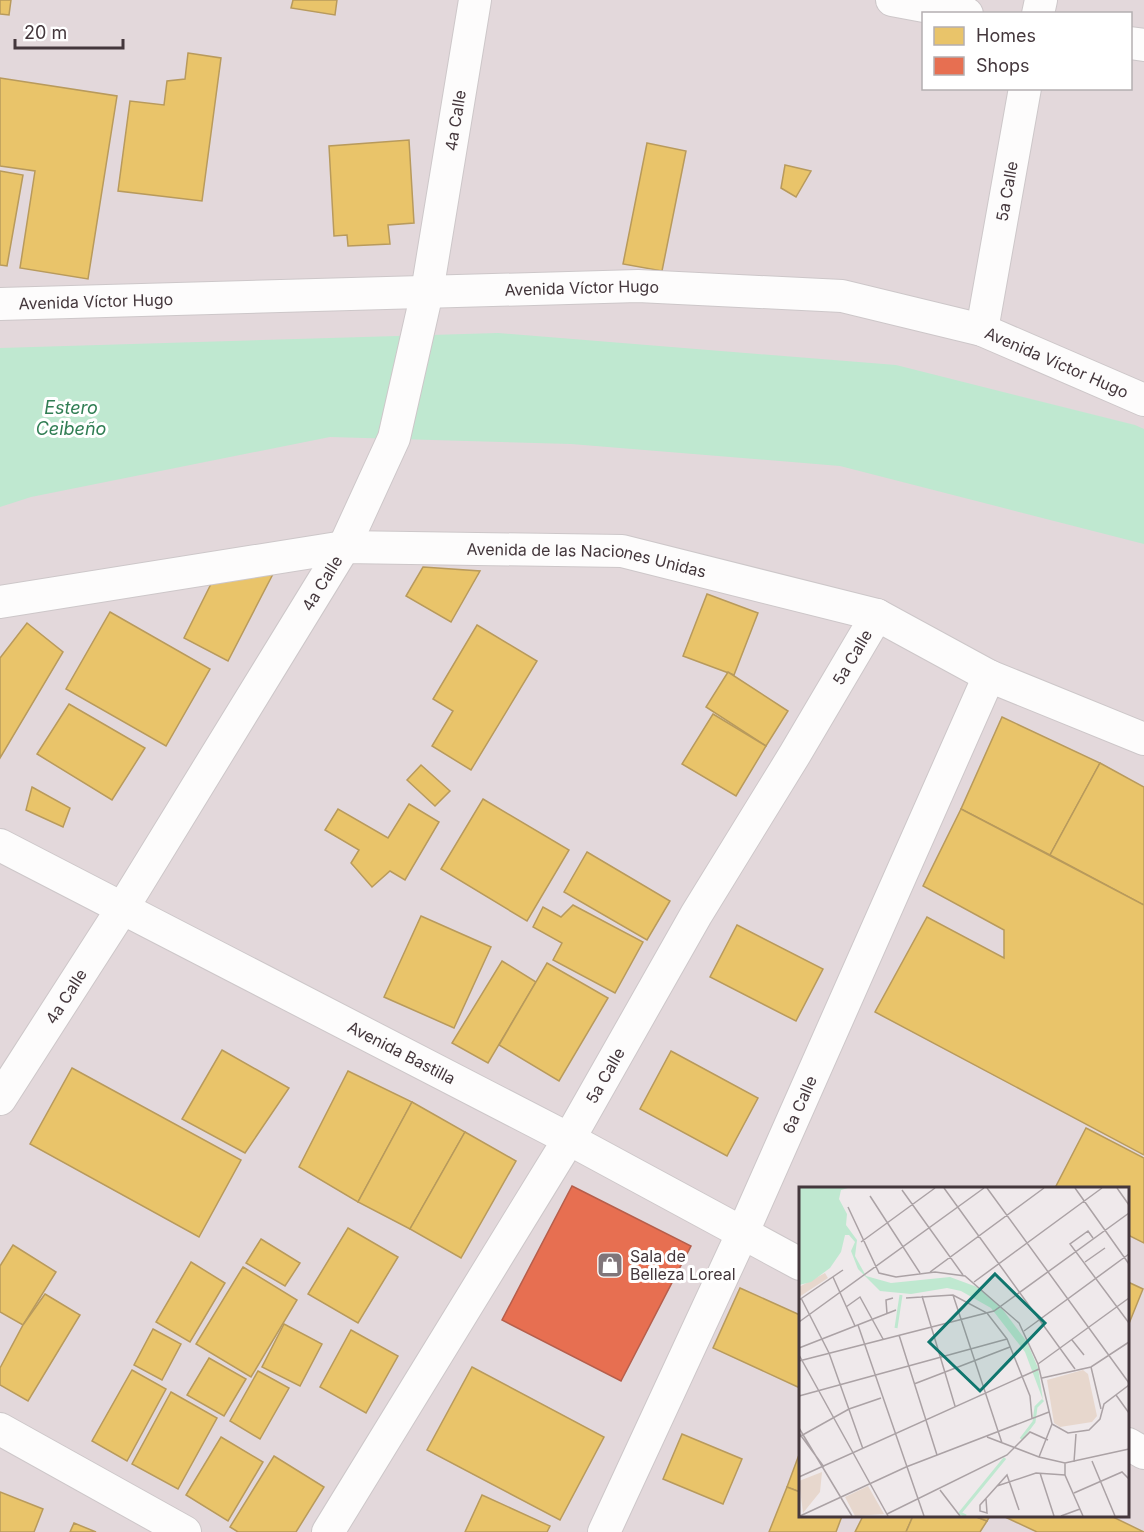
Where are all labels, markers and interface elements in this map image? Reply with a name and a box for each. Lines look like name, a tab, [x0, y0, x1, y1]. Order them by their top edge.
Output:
scale bar	[15, 12, 123, 50]
legend	[922, 12, 1132, 90]
text: 20 m	[24, 22, 67, 43]
text: Homes	[976, 25, 1036, 46]
text: Shops	[976, 55, 1030, 76]
street label: 4a Calle	[440, 88, 470, 152]
street label: 5a Calle	[991, 159, 1022, 223]
street label: Avenida Víctor Hugo	[504, 276, 660, 300]
street label: Avenida Víctor Hugo	[18, 289, 174, 313]
street label: Avenida Víctor Hugo	[982, 322, 1132, 402]
water label: Estero Ceibeño	[36, 397, 106, 439]
street label: Avenida de las Naciones Unidas	[467, 539, 708, 582]
street label: 4a Calle	[297, 552, 346, 615]
street label: 5a Calle	[828, 626, 876, 688]
street label: 4a Calle	[41, 965, 91, 1028]
street label: Avenida Bastilla	[344, 1016, 459, 1089]
street label: 5a Calle	[581, 1044, 629, 1107]
street label: 6a Calle	[778, 1073, 821, 1137]
inset map	[799, 1187, 1129, 1517]
place label: Sala de Belleza Loreal	[630, 1246, 736, 1284]
shop icon: Sala de Belleza Loreal	[595, 1250, 625, 1280]

